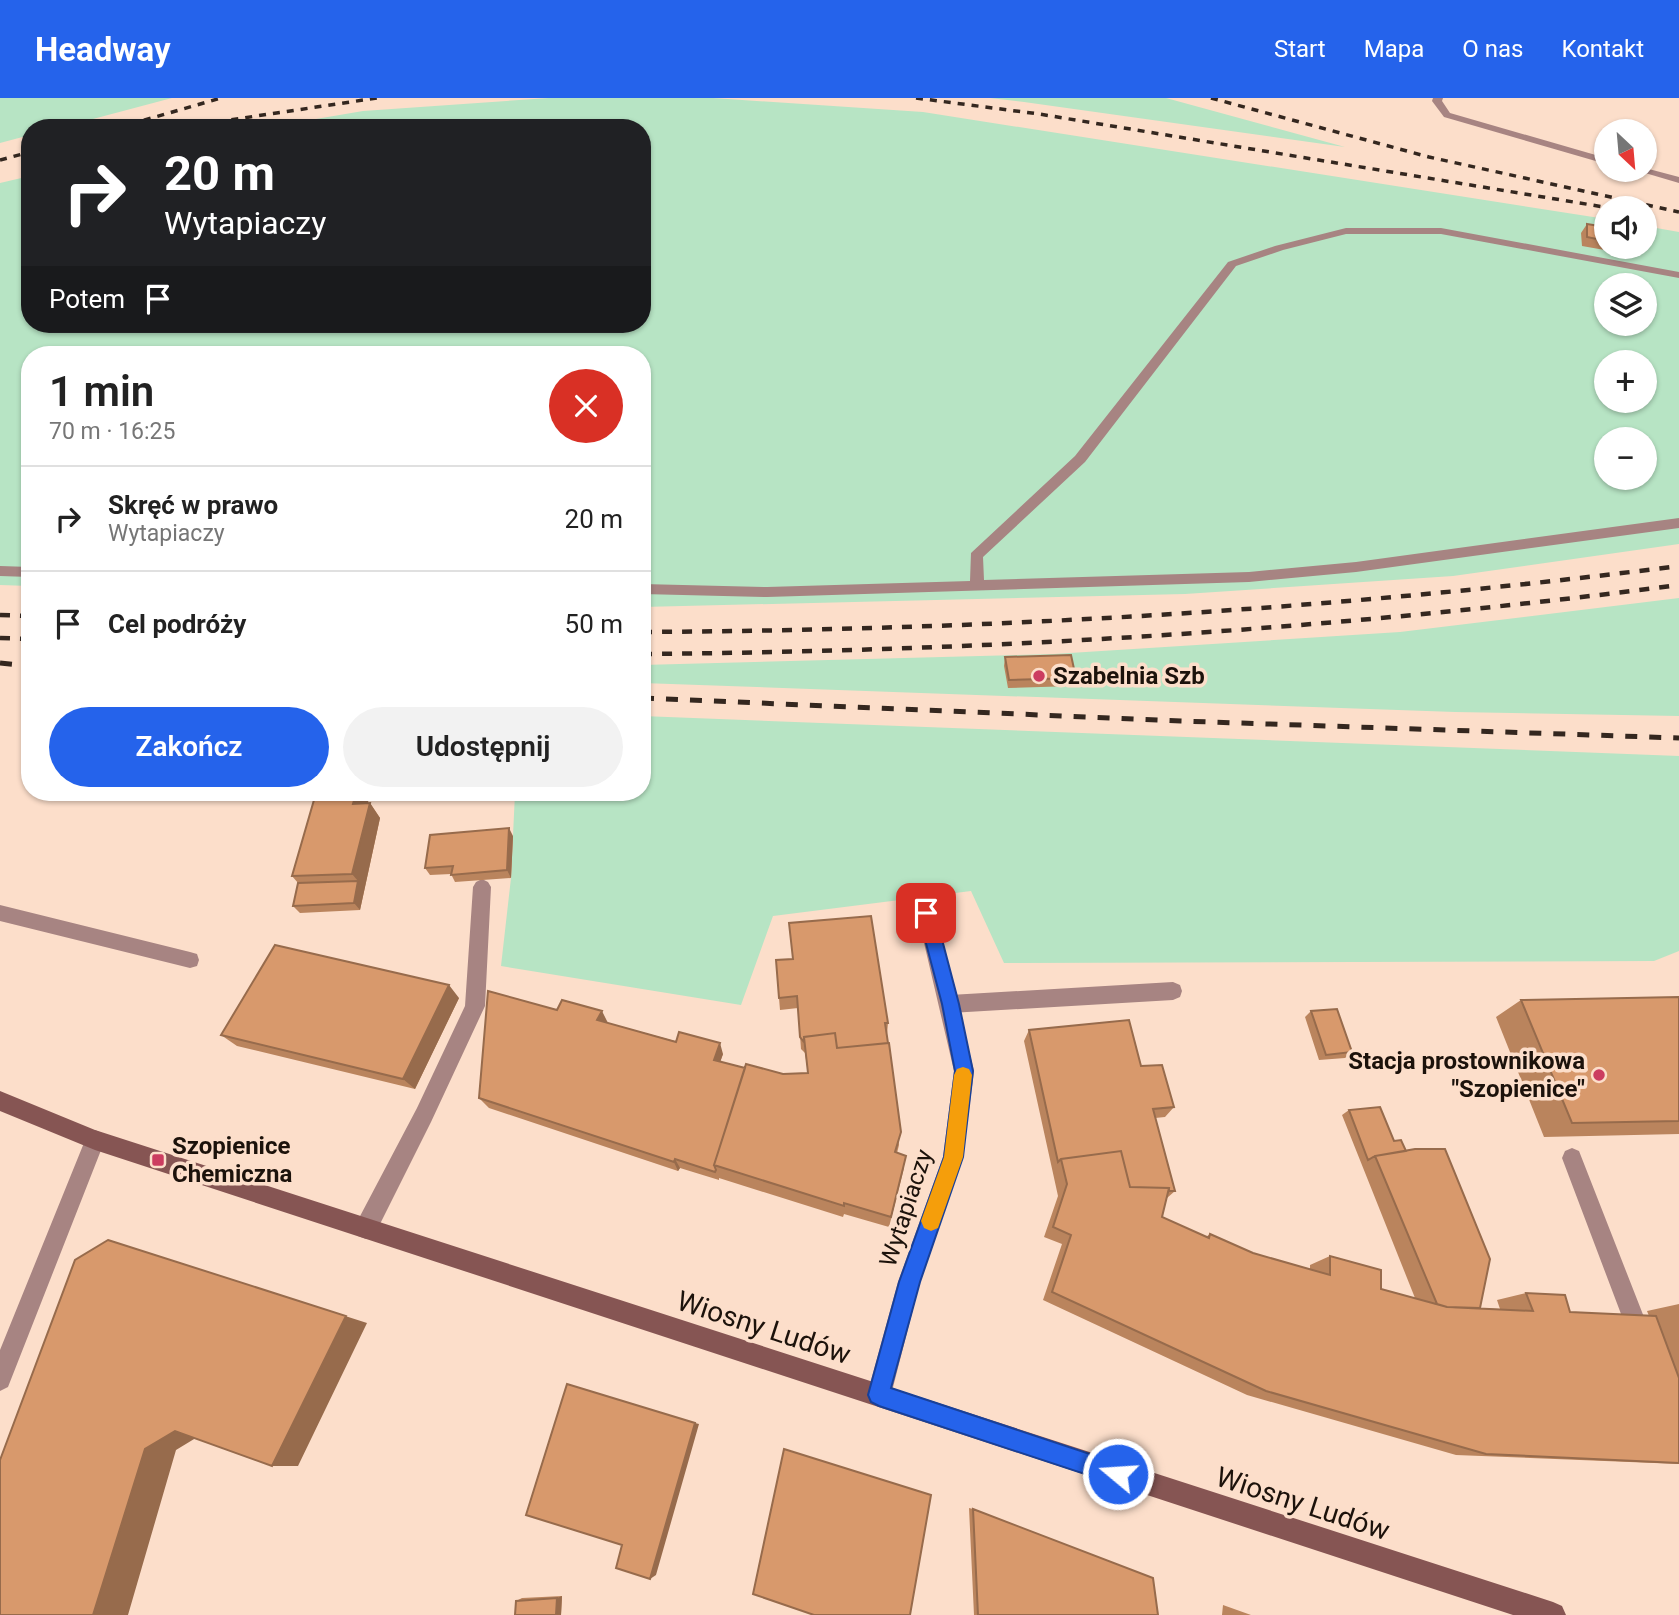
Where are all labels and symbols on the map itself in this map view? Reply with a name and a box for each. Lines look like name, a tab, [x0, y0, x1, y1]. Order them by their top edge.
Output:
north arrow	[1594, 119, 1657, 182]
place label: Szabelnia Szb	[1053, 662, 1205, 690]
marker: Szabelnia Szb	[1031, 668, 1047, 684]
pin	[896, 883, 956, 943]
place label: Stacja prostownikowa "Szopienice"	[1348, 1047, 1585, 1103]
marker: Stacja prostownikowa "Szopienice"	[1591, 1067, 1607, 1083]
place label: Szopienice Chemiczna	[172, 1132, 292, 1188]
street label: Wytapiaczy	[874, 1145, 938, 1270]
marker: Szopienice Chemiczna	[150, 1152, 166, 1168]
street label: Wiosny Ludów	[673, 1284, 855, 1371]
position arrow	[1081, 1437, 1155, 1511]
street label: Wiosny Ludów	[1212, 1460, 1394, 1547]

